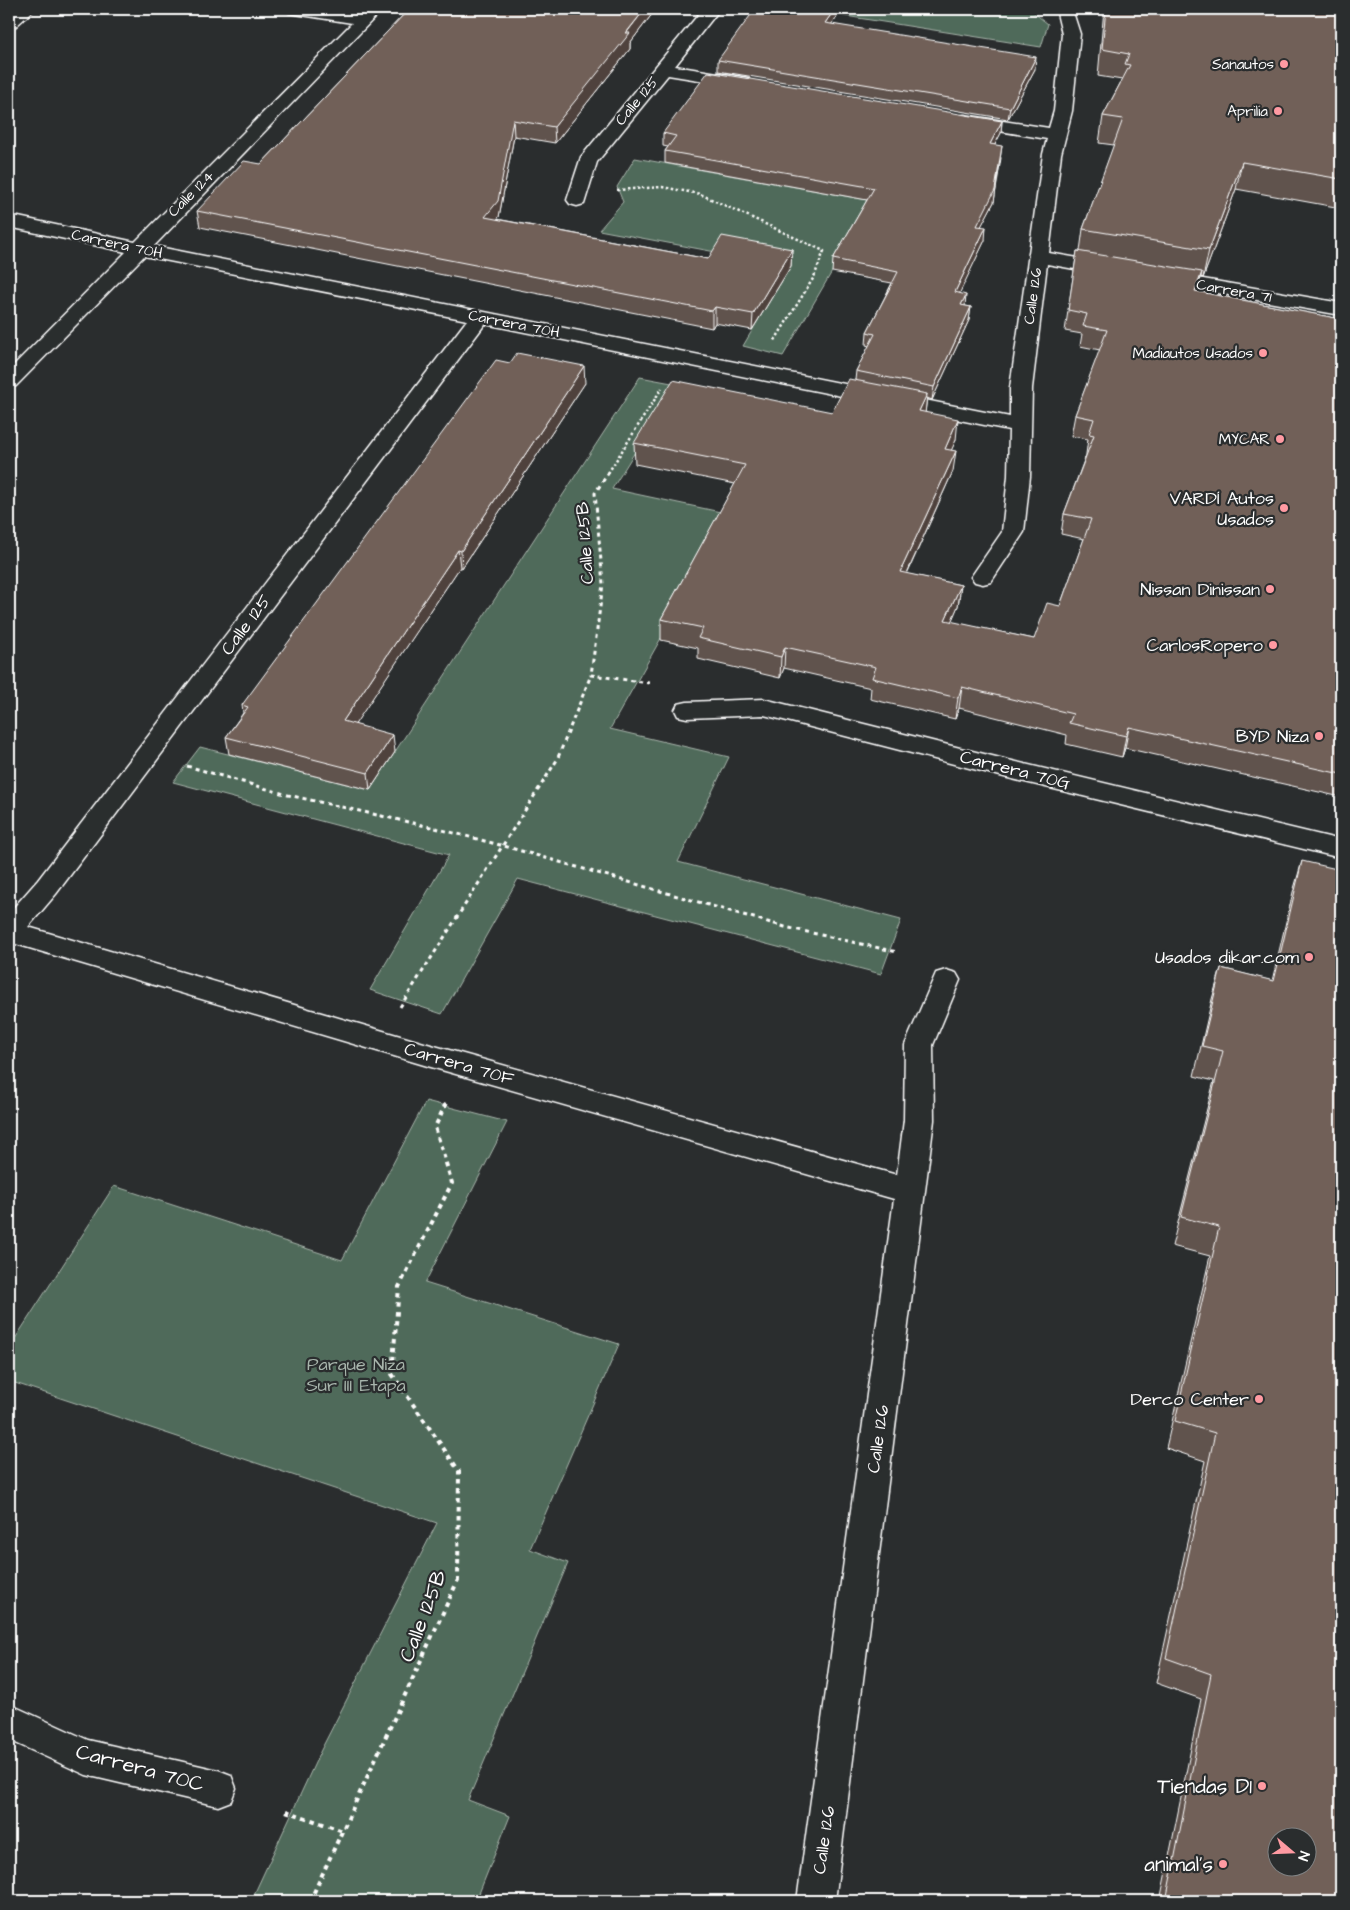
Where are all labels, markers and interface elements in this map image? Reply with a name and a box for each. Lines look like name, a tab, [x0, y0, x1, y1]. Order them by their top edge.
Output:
place label: Sanautos	[1212, 54, 1274, 75]
marker: Sanautos	[1278, 58, 1290, 70]
street label: Calle 125	[610, 72, 664, 130]
place label: Aprilia	[1227, 101, 1268, 122]
marker: Aprilia	[1272, 105, 1284, 117]
street label: Calle 124	[163, 166, 219, 222]
street label: Carrera 70H	[70, 224, 164, 264]
street label: Calle 126	[1019, 266, 1047, 326]
street label: Carrera 71	[1195, 274, 1273, 308]
street label: Carrera 70H	[467, 305, 561, 343]
place label: Madiautos Usados	[1132, 343, 1253, 364]
marker: Madiautos Usados	[1257, 347, 1269, 359]
place label: MYCAR	[1219, 429, 1270, 450]
marker: MYCAR	[1274, 433, 1286, 445]
place label: VARDÍ Autos Usados	[1170, 486, 1274, 532]
street label: Calle 125B	[570, 501, 600, 585]
marker: VARDÍ Autos Usados	[1278, 502, 1290, 514]
place label: Nissan Dinissan	[1140, 577, 1260, 602]
marker: Nissan Dinissan	[1264, 583, 1276, 595]
street label: Calle 125	[215, 589, 277, 660]
place label: CarlosRopero	[1146, 633, 1263, 658]
marker: CarlosRopero	[1267, 639, 1279, 651]
place label: BYD Niza	[1236, 724, 1309, 749]
marker: BYD Niza	[1313, 730, 1325, 742]
street label: Carrera 70G	[957, 744, 1073, 796]
place label: Usados dikar.com	[1155, 945, 1299, 970]
marker: Usados dikar.com	[1303, 951, 1315, 963]
street label: Carrera 70F	[401, 1036, 517, 1092]
park label: Parque Niza Sur III Etapa	[306, 1352, 406, 1398]
place label: Derco Center	[1131, 1387, 1249, 1412]
marker: Derco Center	[1253, 1393, 1265, 1405]
street label: Calle 126	[861, 1403, 895, 1475]
street label: Calle 125B	[392, 1566, 454, 1666]
street label: Carrera 70C	[73, 1737, 208, 1799]
place label: Tiendas D1	[1157, 1772, 1252, 1801]
marker: Tiendas D1	[1256, 1780, 1268, 1792]
street label: Calle 126	[807, 1804, 841, 1876]
north arrow	[1268, 1828, 1318, 1878]
text: N	[1292, 1848, 1314, 1864]
place label: animal's	[1144, 1850, 1213, 1879]
marker: animal's	[1217, 1858, 1229, 1870]

